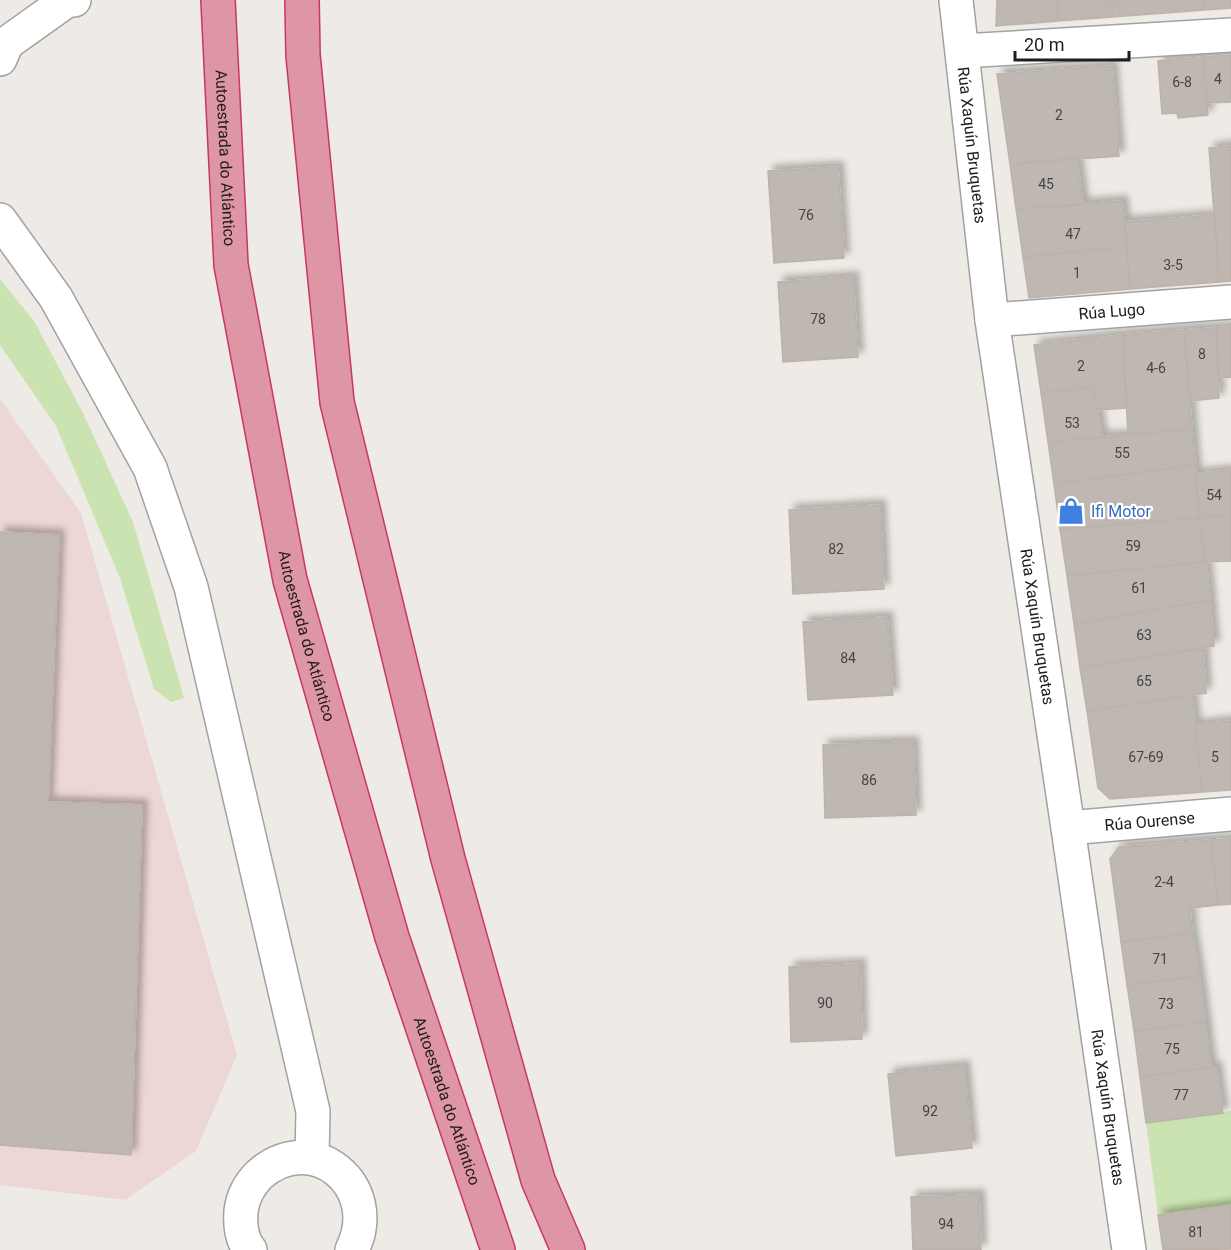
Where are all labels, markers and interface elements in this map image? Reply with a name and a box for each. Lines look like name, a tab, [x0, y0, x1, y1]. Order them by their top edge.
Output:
scale bar	[1015, 24, 1129, 62]
text: 20 m	[1024, 34, 1064, 55]
street label: Rúa Xaquín Bruquetas	[954, 66, 990, 225]
street label: Autoestrada do Atlántico	[211, 69, 239, 247]
house number: 4	[1214, 71, 1222, 87]
house number: 6-8	[1172, 74, 1192, 90]
house number: 2	[1055, 107, 1063, 123]
house number: 45	[1038, 176, 1054, 192]
house number: 76	[798, 207, 814, 223]
house number: 47	[1065, 226, 1081, 242]
house number: 3-5	[1163, 257, 1183, 273]
house number: 1	[1073, 265, 1081, 281]
street label: Rúa Lugo	[1078, 300, 1146, 323]
house number: 78	[810, 311, 826, 327]
house number: 8	[1198, 346, 1206, 362]
house number: 2	[1077, 358, 1085, 374]
house number: 4-6	[1146, 360, 1166, 376]
house number: 53	[1064, 415, 1080, 431]
house number: 55	[1114, 445, 1130, 461]
house number: 54	[1206, 487, 1222, 503]
shop icon: Ifi Motor	[1056, 496, 1086, 526]
place label: Ifi Motor	[1091, 502, 1151, 521]
house number: 59	[1125, 538, 1141, 554]
house number: 82	[828, 541, 844, 557]
street label: Rúa Xaquín Bruquetas	[1016, 547, 1058, 706]
street label: Autoestrada do Atlántico	[275, 549, 339, 724]
house number: 61	[1131, 580, 1147, 596]
house number: 63	[1136, 627, 1152, 643]
house number: 84	[840, 650, 856, 666]
house number: 65	[1136, 673, 1152, 689]
house number: 67-69	[1128, 749, 1164, 765]
house number: 5	[1211, 749, 1219, 765]
house number: 86	[861, 772, 877, 788]
street label: Rúa Ourense	[1104, 808, 1196, 835]
house number: 2-4	[1154, 874, 1174, 890]
house number: 71	[1152, 951, 1168, 967]
house number: 90	[817, 995, 833, 1011]
house number: 73	[1158, 996, 1174, 1012]
street label: Autoestrada do Atlántico	[410, 1014, 484, 1188]
street label: Rúa Xaquín Bruquetas	[1087, 1028, 1129, 1187]
house number: 75	[1164, 1041, 1180, 1057]
house number: 77	[1173, 1087, 1189, 1103]
house number: 92	[922, 1103, 938, 1119]
house number: 94	[938, 1216, 954, 1232]
house number: 81	[1188, 1224, 1204, 1240]

